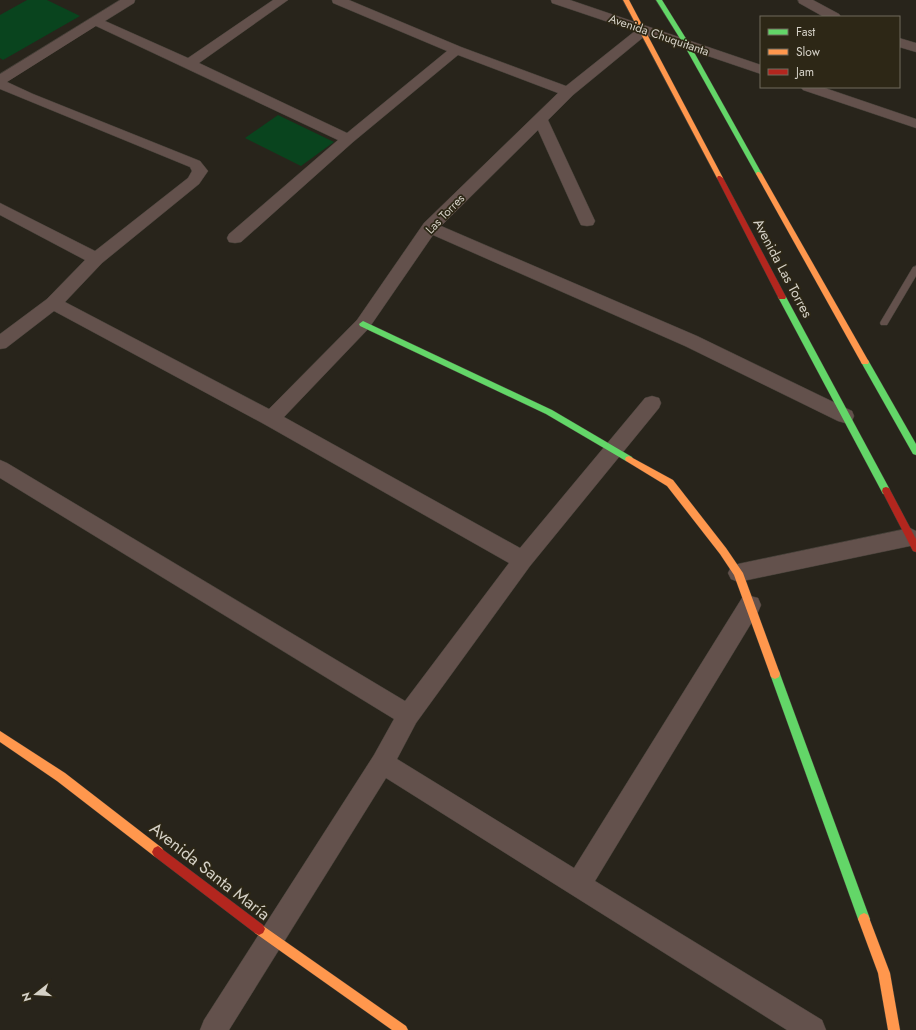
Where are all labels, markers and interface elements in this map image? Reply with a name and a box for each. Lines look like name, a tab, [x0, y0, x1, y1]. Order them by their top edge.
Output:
street label: Avenida Chuquitanta	[606, 9, 712, 61]
legend	[760, 16, 900, 88]
text: Fast	[796, 23, 815, 41]
text: Slow	[796, 43, 821, 61]
text: Jam	[794, 63, 814, 81]
street label: Las Torres	[421, 190, 469, 238]
street label: Avenida Las Torres	[748, 215, 818, 321]
street label: Avenida Santa María	[145, 816, 275, 926]
north arrow	[16, 974, 56, 1014]
text: N	[18, 990, 35, 1003]

